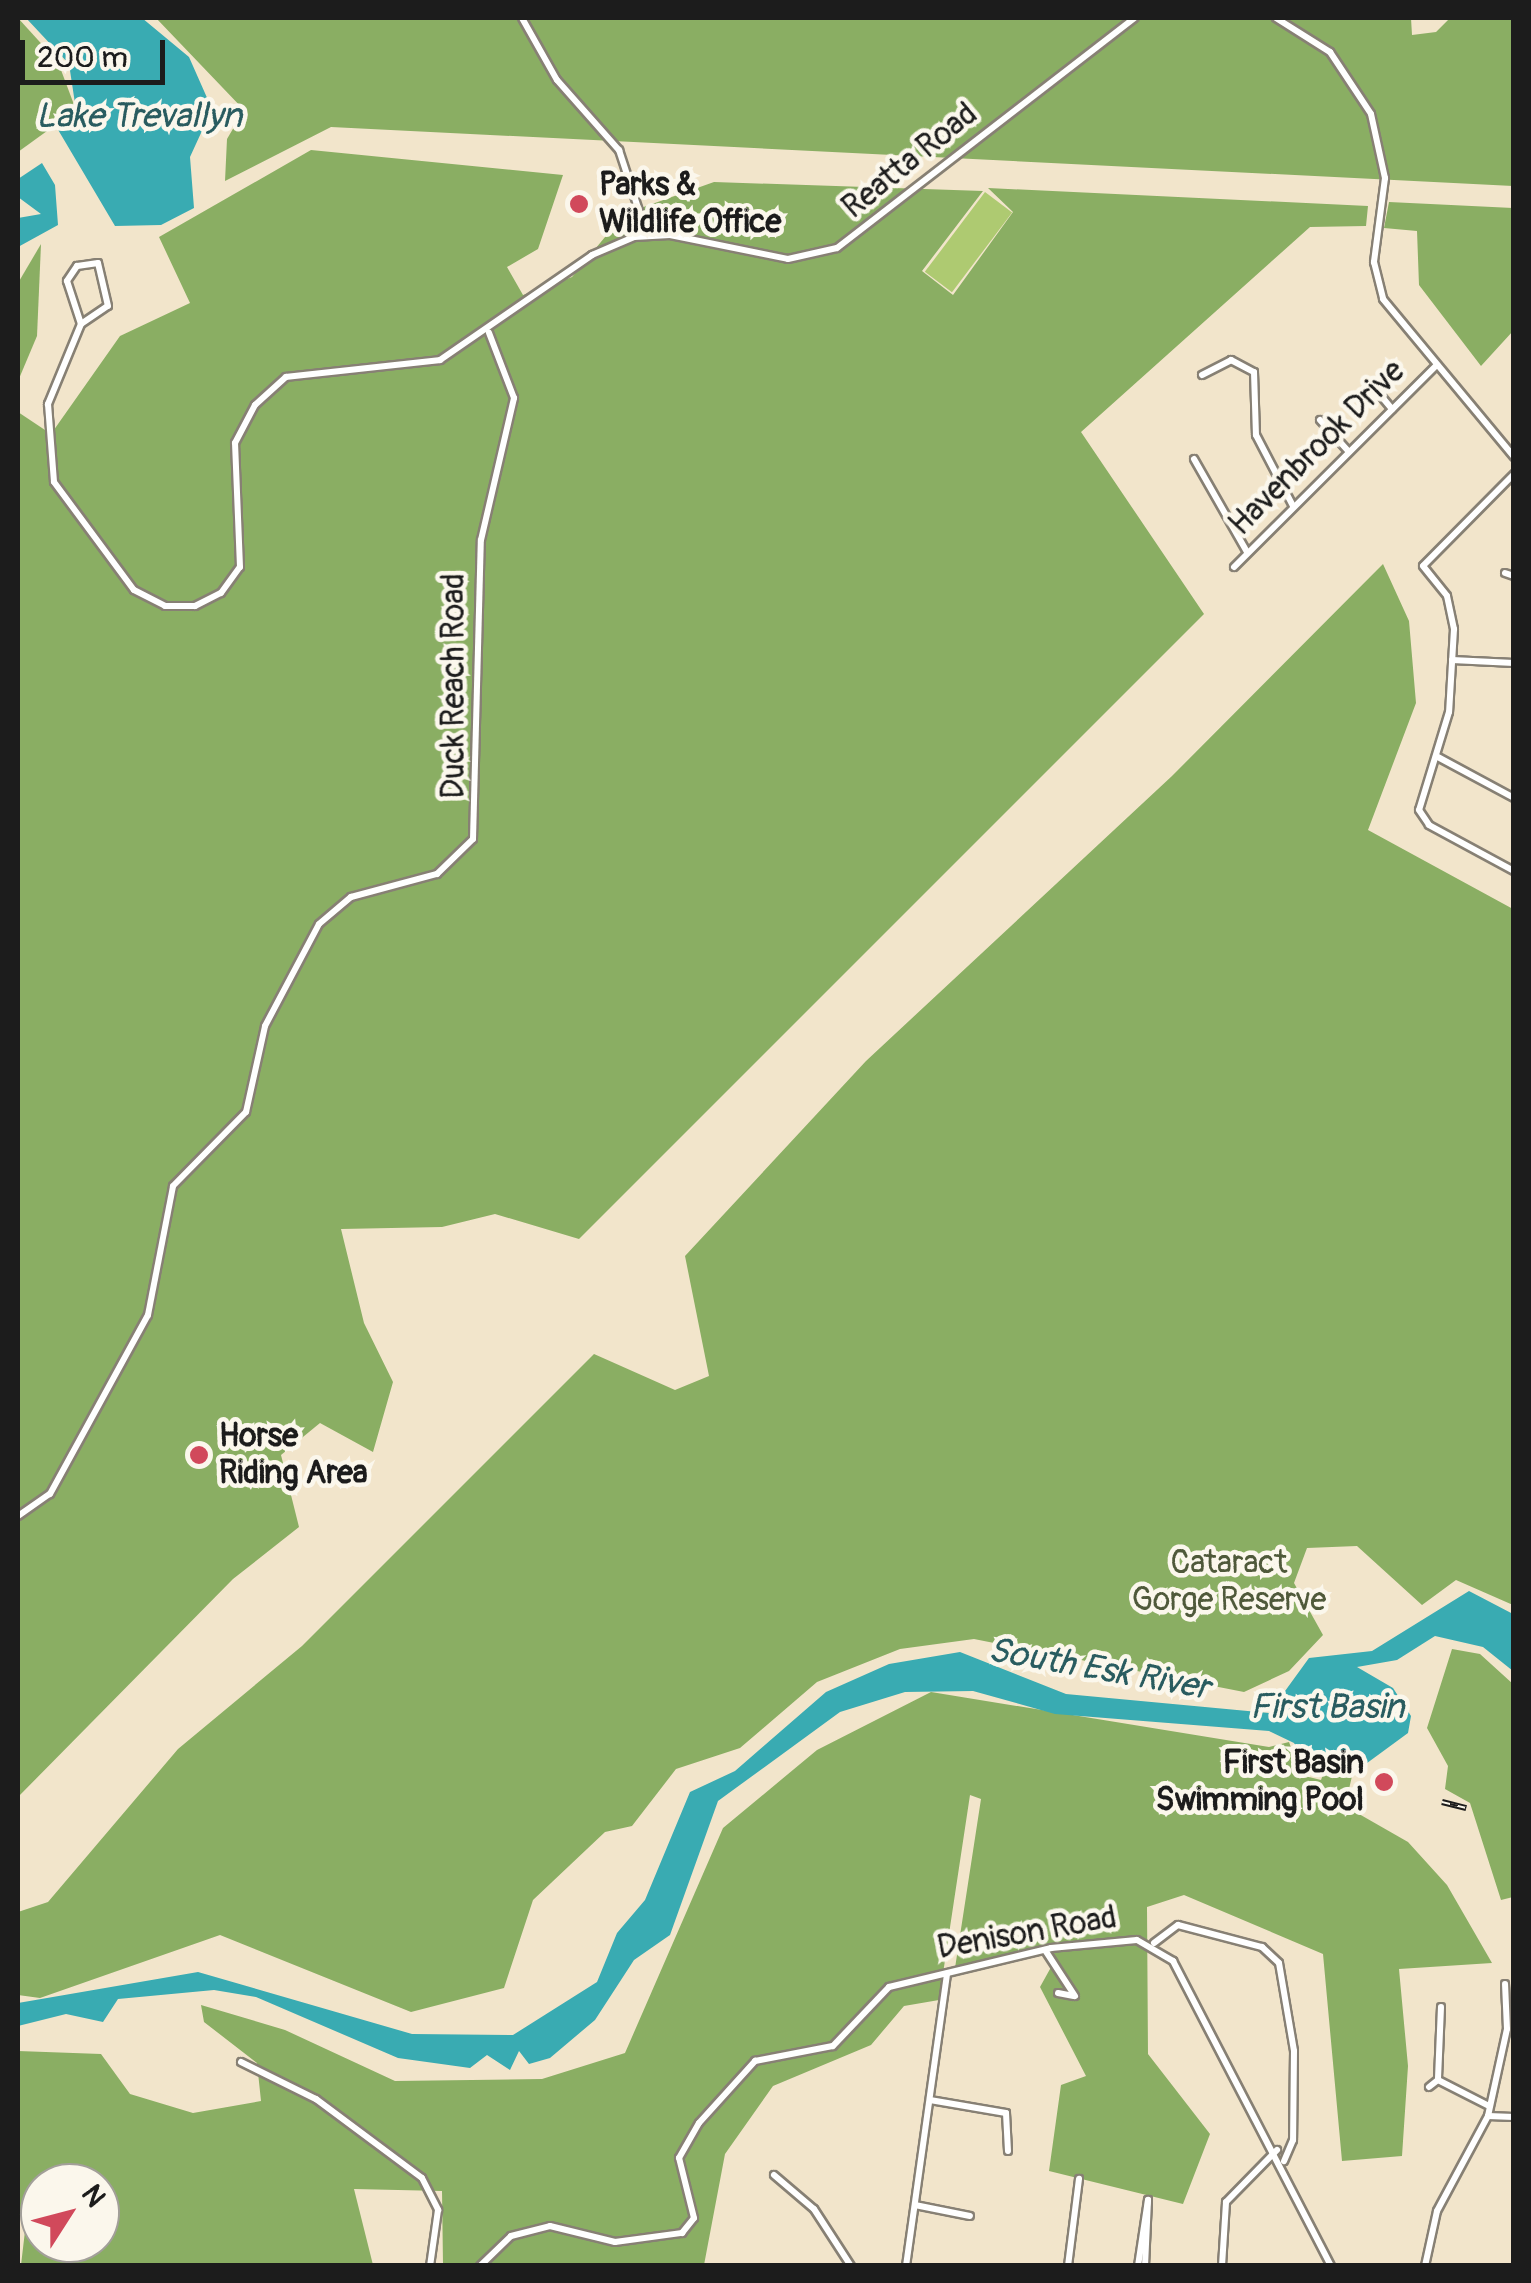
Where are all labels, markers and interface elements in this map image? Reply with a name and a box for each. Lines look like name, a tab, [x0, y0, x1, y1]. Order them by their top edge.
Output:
scale bar	[25, 20, 170, 82]
text: 200 m	[37, 39, 128, 76]
water label: Lake Trevallyn	[36, 95, 242, 137]
street label: Reatta Road	[835, 95, 985, 227]
place label: Parks & Wildlife Office	[599, 167, 781, 242]
marker: Parks & Wildlife Office	[568, 193, 590, 215]
street label: Havenbrook Drive	[1221, 352, 1413, 544]
street label: Duck Reach Road	[435, 573, 473, 799]
place label: Horse Riding Area	[219, 1418, 368, 1493]
marker: Horse Riding Area	[188, 1444, 210, 1466]
park label: Cataract Gorge Reserve	[1132, 1545, 1326, 1620]
water label: South Esk River	[985, 1629, 1213, 1709]
water label: First Basin	[1250, 1686, 1404, 1728]
place label: First Basin Swimming Pool	[1156, 1745, 1364, 1820]
marker: First Basin Swimming Pool	[1373, 1771, 1395, 1793]
street label: Denison Road	[934, 1898, 1120, 1968]
north arrow	[20, 2163, 120, 2263]
text: N	[73, 2178, 113, 2214]

